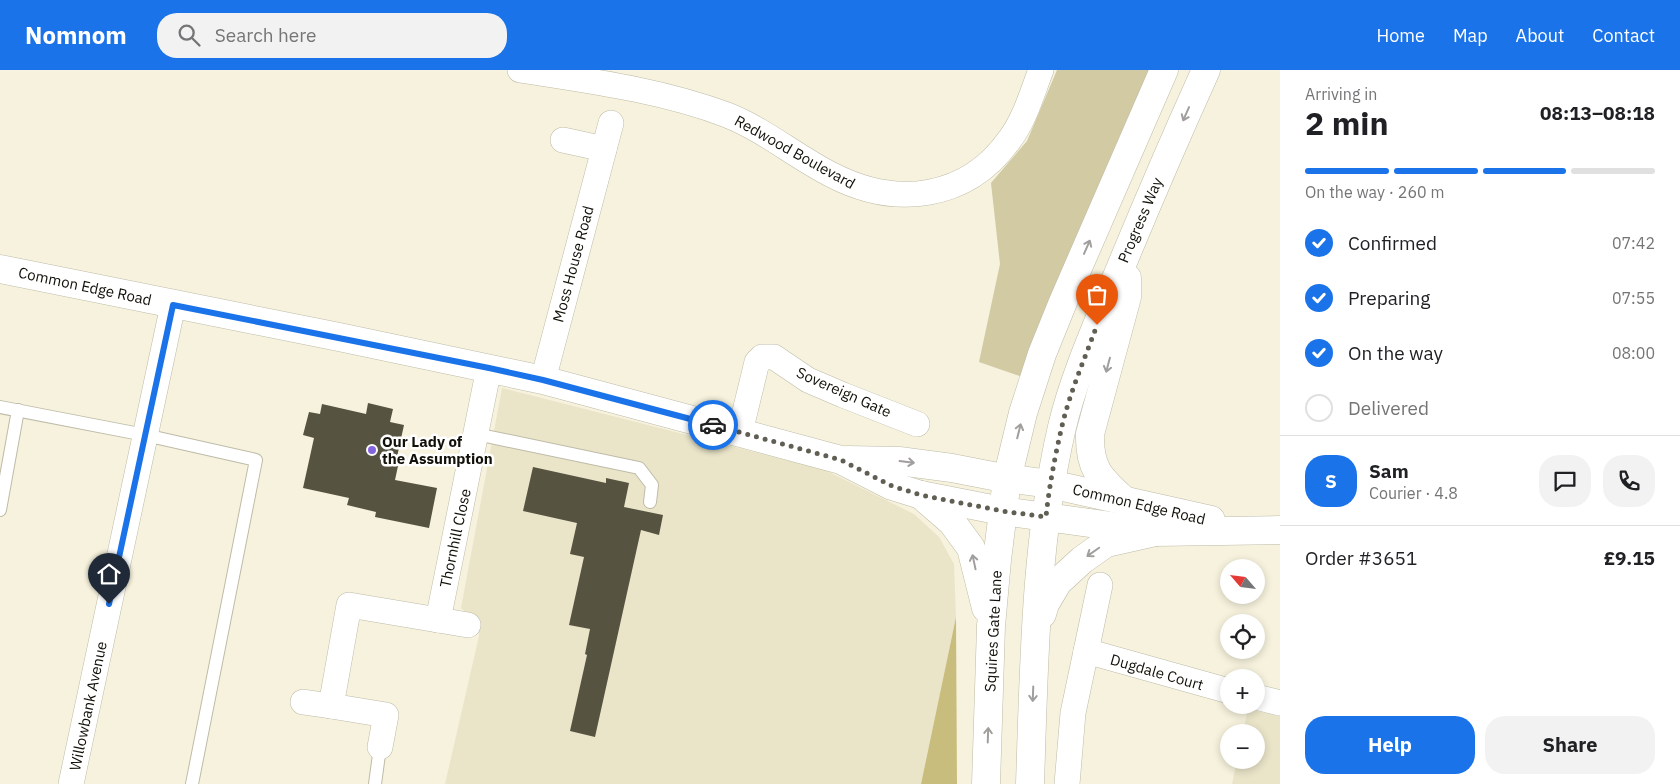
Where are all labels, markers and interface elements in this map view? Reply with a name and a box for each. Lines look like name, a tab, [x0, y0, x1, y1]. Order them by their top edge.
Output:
search box	[157, 13, 507, 58]
text: Nomnom	[25, 19, 127, 51]
icon: search	[175, 21, 203, 49]
text: Search here	[215, 23, 317, 47]
text: Home	[1377, 24, 1425, 47]
text: Map	[1453, 24, 1488, 47]
text: About	[1516, 24, 1564, 47]
text: Contact	[1592, 24, 1655, 47]
text: Arriving in	[1305, 84, 1377, 104]
text: 08:13–08:18	[1540, 101, 1655, 125]
text: 2 min	[1305, 102, 1389, 144]
one-way arrow	[1180, 107, 1190, 122]
street label: Redwood Boulevard	[731, 111, 859, 193]
street label: Progress Way	[1113, 174, 1167, 266]
text: On the way · 260 m	[1305, 182, 1444, 202]
street label: Moss House Road	[548, 204, 598, 324]
icon: check	[1305, 229, 1333, 257]
text: Confirmed	[1348, 231, 1437, 255]
text: 07:42	[1612, 233, 1655, 253]
one-way arrow	[1083, 240, 1093, 255]
street label: Common Edge Road	[17, 263, 153, 309]
pin	[1076, 274, 1118, 325]
icon: bag	[1083, 281, 1111, 309]
icon: check	[1305, 284, 1333, 312]
text: Preparing	[1348, 286, 1430, 310]
text: 07:55	[1612, 288, 1655, 308]
icon: check	[1305, 339, 1333, 367]
text: On the way	[1348, 341, 1443, 365]
text: 08:00	[1612, 343, 1655, 363]
one-way arrow	[1103, 356, 1113, 372]
street label: Sovereign Gate	[794, 363, 894, 421]
text: Delivered	[1348, 396, 1429, 420]
courier	[688, 400, 738, 450]
icon: car	[699, 411, 727, 439]
one-way arrow	[1015, 424, 1024, 440]
place label: Our Lady of the Assumption	[382, 432, 493, 468]
marker: Our Lady of the Assumption	[366, 444, 378, 456]
button: chat	[1539, 455, 1591, 507]
button: phone	[1603, 455, 1655, 507]
one-way arrow	[899, 457, 915, 467]
text: Sam	[1369, 459, 1409, 483]
text: S	[1325, 469, 1337, 493]
street label: Common Edge Road	[1071, 479, 1207, 529]
text: Courier · 4.8	[1369, 483, 1458, 503]
street label: Thornhill Close	[435, 487, 475, 589]
text: Order #3651	[1305, 546, 1417, 570]
text: £9.15	[1604, 546, 1655, 570]
one-way arrow	[1086, 547, 1100, 557]
pin	[88, 553, 130, 604]
one-way arrow	[969, 554, 979, 570]
north arrow	[1220, 559, 1265, 604]
map controls	[1220, 559, 1265, 769]
icon: home	[95, 560, 123, 588]
street label: Squires Gate Lane	[980, 570, 1006, 692]
button: locate	[1220, 614, 1265, 659]
street label: Willowbank Avenue	[65, 640, 111, 772]
street label: Dugdale Court	[1108, 650, 1206, 694]
button: +	[1220, 669, 1265, 714]
one-way arrow	[1028, 685, 1037, 701]
button: Help	[1305, 716, 1475, 774]
button: Share	[1485, 716, 1655, 774]
button: −	[1220, 724, 1265, 769]
one-way arrow	[983, 728, 993, 744]

